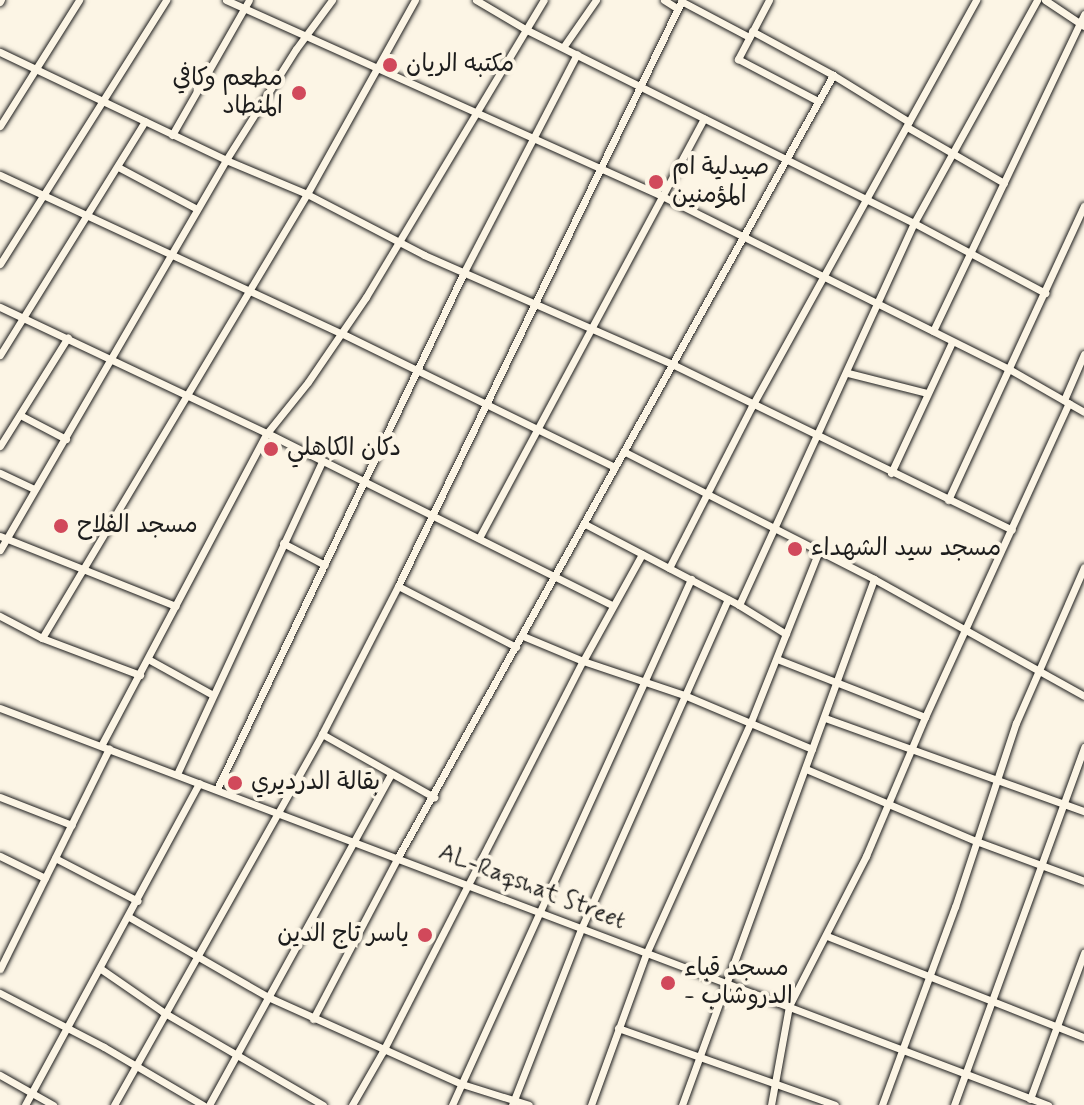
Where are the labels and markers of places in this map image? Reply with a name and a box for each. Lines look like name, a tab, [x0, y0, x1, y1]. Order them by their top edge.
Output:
place label: مكتبه الريان	[406, 51, 514, 79]
marker: مكتبه الريان	[381, 56, 399, 74]
place label: مطعم وكافي المنطاد	[173, 65, 283, 121]
marker: مطعم وكافي المنطاد	[290, 84, 308, 102]
place label: صيدلية ام المؤمنين	[672, 154, 769, 210]
marker: صيدلية ام المؤمنين	[647, 173, 665, 191]
place label: دكان الكاهلي	[287, 435, 401, 463]
marker: دكان الكاهلي	[262, 440, 280, 458]
place label: مسجد الفلاح	[77, 512, 198, 540]
marker: مسجد الفلاح	[52, 517, 70, 535]
place label: مسجد سيد الشهداء	[811, 535, 1001, 563]
marker: مسجد سيد الشهداء	[786, 540, 804, 558]
place label: بقالة الدرديري	[251, 769, 380, 797]
marker: بقالة الدرديري	[226, 774, 244, 792]
place label: ياسر تاج الدين	[277, 921, 409, 949]
marker: ياسر تاج الدين	[416, 926, 434, 944]
place label: مسجد قباء - الدروشاب	[684, 955, 793, 1011]
marker: مسجد قباء - الدروشاب	[659, 974, 677, 992]

